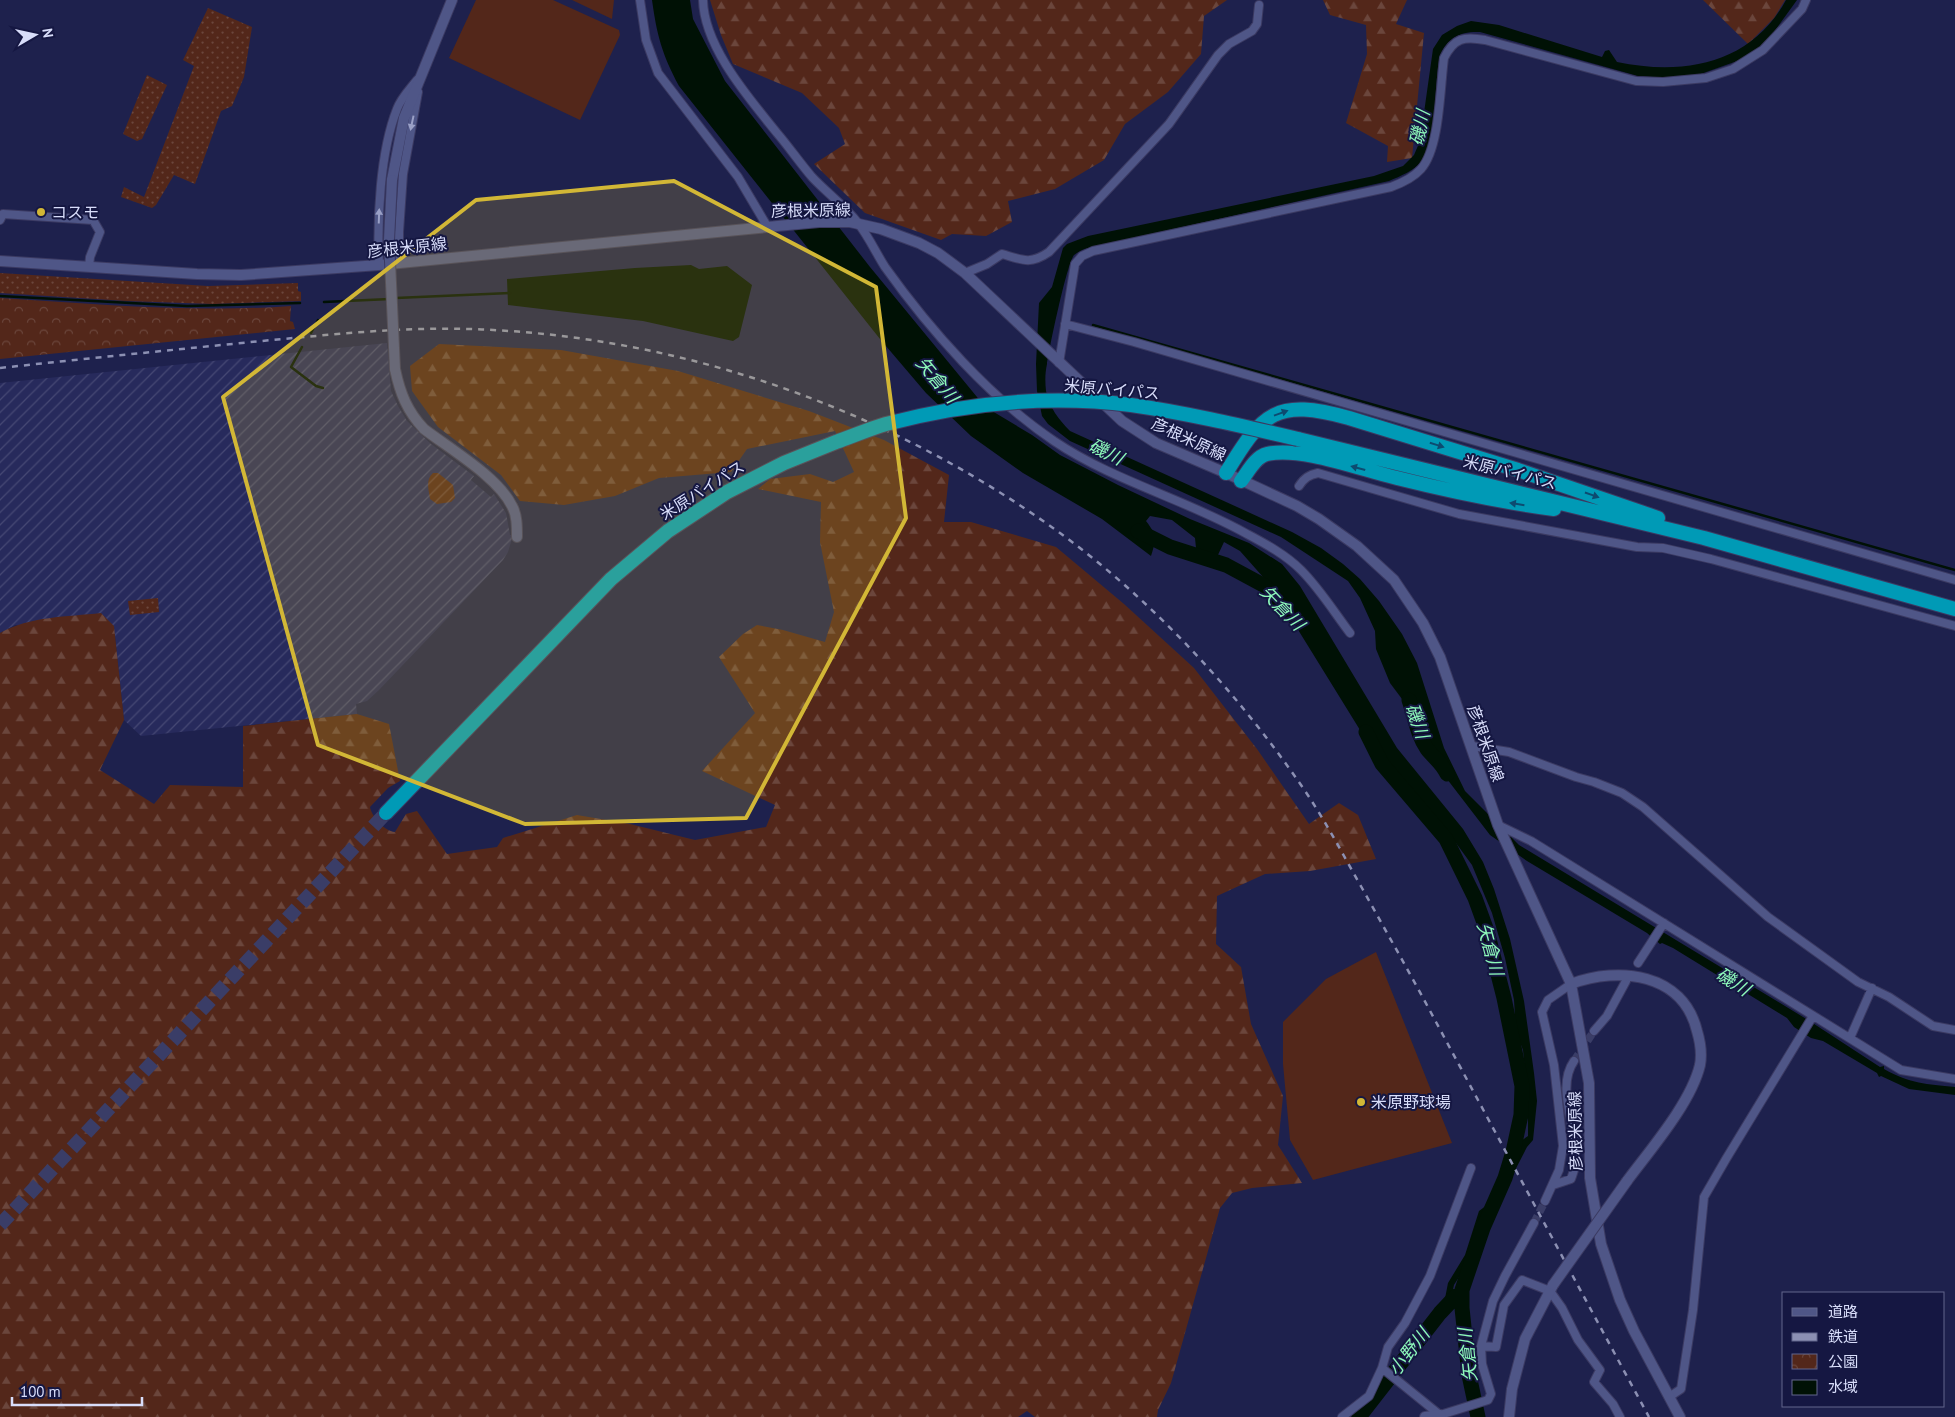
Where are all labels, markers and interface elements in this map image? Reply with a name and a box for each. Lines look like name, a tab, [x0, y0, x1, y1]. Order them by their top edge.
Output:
north arrow	[10, 10, 60, 60]
text: N	[38, 27, 57, 39]
water label: 磯川	[1405, 106, 1435, 148]
one-way arrow	[408, 116, 416, 132]
street label: 彦根米原線	[771, 199, 851, 221]
place label: コスモ	[51, 202, 99, 222]
marker: コスモ	[35, 206, 47, 218]
one-way arrow	[376, 208, 384, 224]
street label: 彦根米原線	[366, 233, 448, 261]
water label: 矢倉川	[911, 352, 965, 409]
street label: 米原バイパス	[1063, 375, 1161, 403]
one-way arrow	[1274, 409, 1289, 417]
street label: 彦根米原線	[1149, 413, 1229, 465]
water label: 磯川	[1085, 433, 1129, 471]
one-way arrow	[1430, 442, 1445, 450]
street label: 米原バイパス	[1461, 451, 1559, 493]
street label: 米原バイパス	[656, 456, 748, 524]
one-way arrow	[1351, 464, 1366, 472]
one-way arrow	[1585, 491, 1600, 499]
one-way arrow	[1508, 499, 1524, 507]
water label: 矢倉川	[1255, 580, 1311, 637]
water label: 磯川	[1401, 700, 1435, 744]
street label: 彦根米原線	[1464, 702, 1508, 784]
water label: 矢倉川	[1472, 920, 1509, 980]
water label: 磯川	[1712, 962, 1756, 1002]
street label: 彦根米原線	[1564, 1091, 1586, 1171]
place label: 米原野球場	[1371, 1092, 1451, 1112]
marker: 米原野球場	[1355, 1096, 1367, 1108]
legend	[1782, 1292, 1945, 1407]
text: 道路	[1828, 1302, 1858, 1321]
water label: 小野川	[1383, 1322, 1436, 1380]
water label: 矢倉川	[1453, 1325, 1482, 1383]
text: 鉄道	[1828, 1327, 1858, 1346]
text: 公園	[1828, 1352, 1858, 1371]
scale bar	[12, 1374, 142, 1406]
text: 水域	[1828, 1377, 1858, 1396]
text: 100 m	[20, 1382, 61, 1401]

